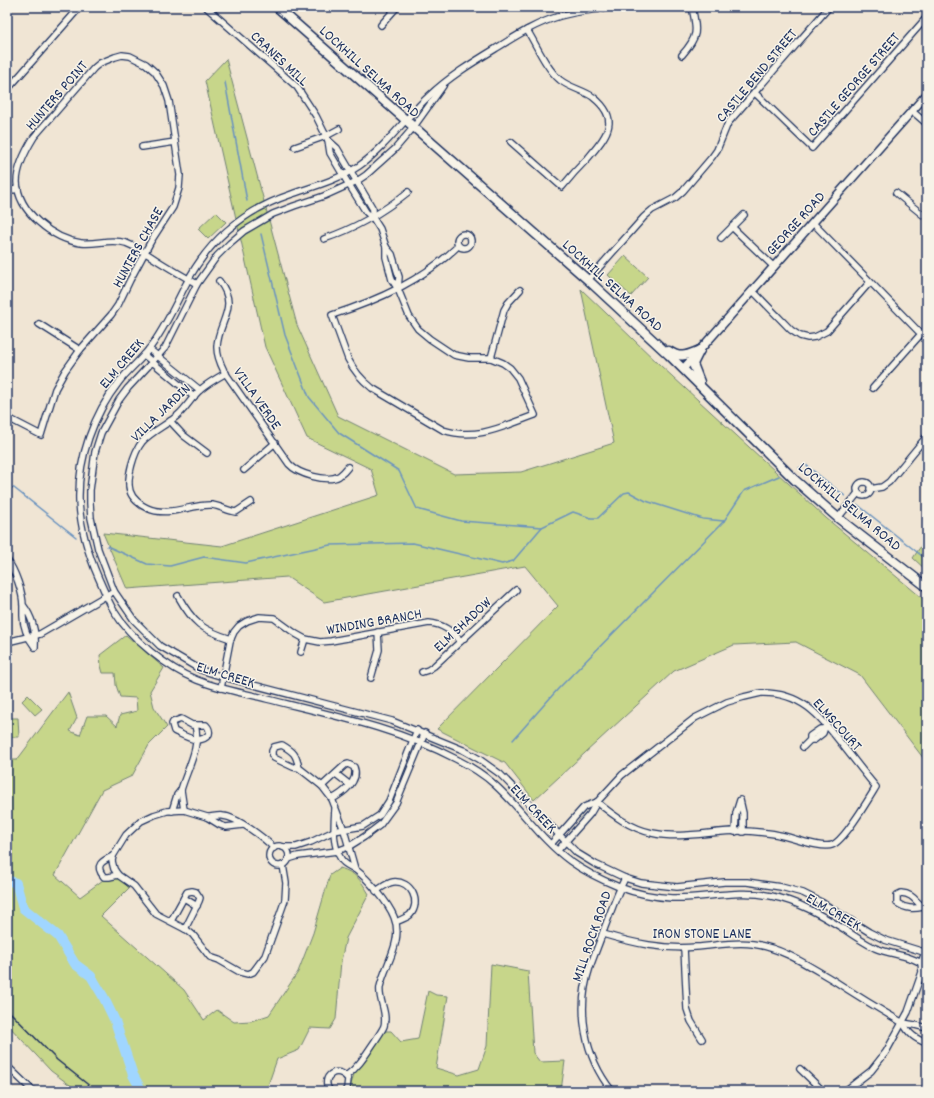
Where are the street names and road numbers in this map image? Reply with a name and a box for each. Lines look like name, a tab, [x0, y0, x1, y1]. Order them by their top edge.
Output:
street label: LOCKHILL SELMA ROAD	[313, 21, 424, 124]
street label: CASTLE BEND STREET	[712, 25, 803, 128]
street label: CRANES MILL	[244, 27, 313, 92]
street label: CASTLE GEORGE STREET	[803, 28, 906, 142]
street label: HUNTERS POINT	[21, 57, 94, 136]
street label: GEORGE ROAD	[762, 187, 832, 261]
street label: HUNTERS CHASE	[108, 203, 170, 292]
street label: LOCKHILL SELMA ROAD	[556, 235, 667, 338]
street label: ELM CREEK	[95, 334, 150, 395]
street label: VILLA VERDE	[227, 363, 286, 435]
street label: VILLA JARDIN	[126, 379, 197, 448]
street label: LOCKHILL SELMA ROAD	[792, 458, 905, 558]
street label: ELM SHADOW	[429, 592, 498, 658]
street label: WINDING BRANCH	[325, 604, 424, 642]
street label: ELM CREEK	[193, 657, 258, 695]
street label: ELMSCOURT	[807, 694, 866, 757]
street label: ELM CREEK	[504, 780, 561, 839]
street label: MILL ROCK ROAD	[567, 888, 619, 985]
street label: ELM CREEK	[801, 888, 865, 937]
street label: IRON STONE LANE	[653, 924, 752, 946]

